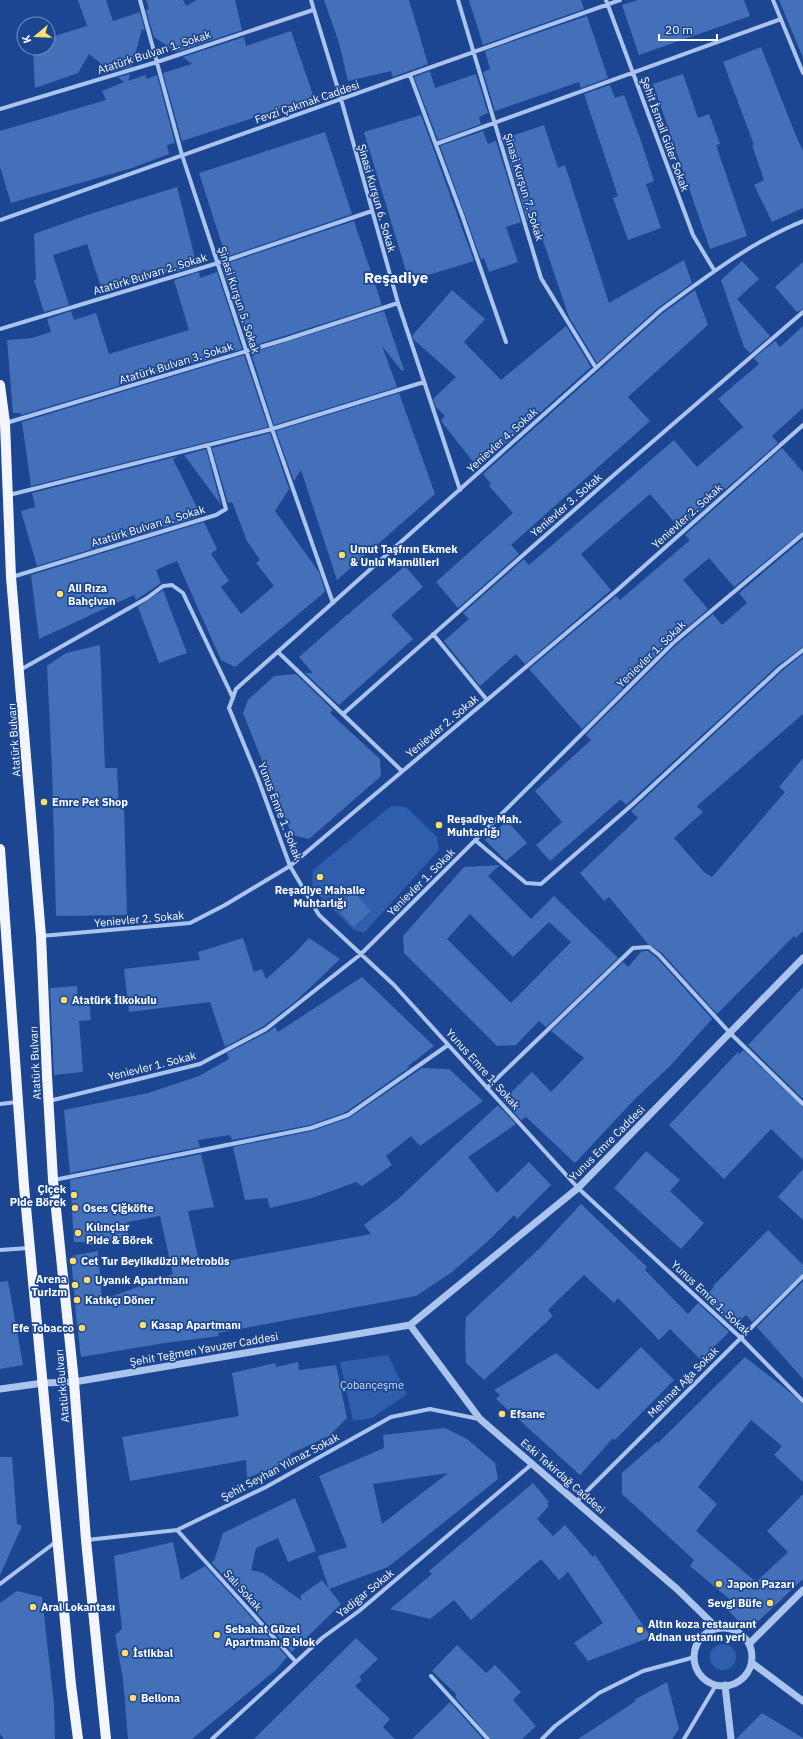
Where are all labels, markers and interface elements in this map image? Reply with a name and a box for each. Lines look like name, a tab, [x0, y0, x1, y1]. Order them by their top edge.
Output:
north arrow	[16, 16, 56, 56]
scale bar	[659, 16, 717, 42]
text: 20 m	[665, 22, 693, 37]
street label: Atatürk Bulvarı 1. Sokak	[96, 27, 213, 77]
text: K	[19, 33, 34, 45]
street label: Şehit İsmail Güler Sokak	[638, 75, 692, 193]
street label: Fevzi Çakmak Caddesi	[253, 78, 361, 126]
street label: Şinasi Kurşun 7. Sokak	[501, 132, 547, 243]
street label: Şinasi Kurşun 6. Sokak	[355, 142, 399, 254]
street label: Şinasi Kurşun 5. Sokak	[215, 245, 263, 355]
street label: Atatürk Bulvarı 2. Sokak	[91, 250, 209, 298]
district label: Reşadiye	[364, 268, 428, 287]
street label: Atatürk Bulvarı 3. Sokak	[117, 339, 235, 387]
street label: Yenievler 4. Sokak	[464, 404, 540, 475]
street label: Yenievler 3. Sokak	[527, 470, 605, 540]
street label: Yenievler 2. Sokak	[649, 480, 725, 551]
street label: Atatürk Bulvarı 4. Sokak	[89, 502, 207, 550]
place label: Umut Taşfırın Ekmek & Unlu Mamülleri	[350, 542, 458, 569]
marker: Umut Taşfırın Ekmek & Unlu Mamülleri	[337, 550, 347, 560]
place label: Ali Rıza Bahçivan	[68, 581, 116, 608]
marker: Ali Rıza Bahçivan	[55, 589, 65, 599]
street label: Yenievler 1. Sokak	[614, 618, 688, 690]
street label: Yenievler 2. Sokak	[403, 692, 481, 760]
street label: Atatürk Bulvarı	[4, 703, 24, 777]
street label: Yunus Emre 1. Sokak	[255, 760, 305, 862]
place label: Emre Pet Shop	[52, 795, 128, 809]
marker: Emre Pet Shop	[39, 797, 49, 807]
place label: Reşadiye Mah. Muhtarlığı	[447, 812, 522, 839]
marker: Reşadiye Mah. Muhtarlığı	[434, 820, 444, 830]
street label: Yenievler 1. Sokak	[384, 845, 458, 919]
marker: Reşadiye Mahalle Muhtarlığı	[315, 872, 325, 882]
place label: Reşadiye Mahalle Muhtarlığı	[275, 883, 365, 910]
street label: Yenievler 2. Sokak	[93, 908, 185, 930]
place label: Atatürk İlkokulu	[72, 993, 157, 1007]
marker: Atatürk İlkokulu	[59, 995, 69, 1005]
street label: Atatürk Bulvarı	[26, 1026, 44, 1100]
street label: Yunus Emre 1. Sokak	[443, 1026, 523, 1112]
street label: Yenievler 1. Sokak	[107, 1048, 198, 1084]
street label: Yunus Emre Caddesi	[566, 1102, 648, 1184]
place label: Çiçek Pide Börek	[10, 1182, 67, 1209]
marker: Çiçek Pide Börek	[69, 1190, 79, 1200]
place label: Oses Çiğköfte	[83, 1201, 154, 1215]
marker: Oses Çiğköfte	[70, 1203, 80, 1213]
place label: Kılınçlar Pide & Börek	[86, 1220, 153, 1247]
marker: Kılınçlar Pide & Börek	[73, 1228, 83, 1238]
place label: Cet Tur Beylikdüzü Metrobüs	[81, 1254, 230, 1268]
marker: Cet Tur Beylikdüzü Metrobüs	[68, 1256, 78, 1266]
street label: Yunus Emre 1. Sokak	[668, 1258, 754, 1339]
place label: Arena Turizm	[31, 1272, 67, 1299]
place label: Uyanık Apartmanı	[95, 1273, 188, 1287]
marker: Uyanık Apartmanı	[82, 1275, 92, 1285]
marker: Arena Turizm	[70, 1280, 80, 1290]
place label: Katıkçı Döner	[85, 1293, 155, 1307]
marker: Katıkçı Döner	[72, 1295, 82, 1305]
place label: Kasap Apartmanı	[151, 1318, 241, 1332]
marker: Kasap Apartmanı	[138, 1320, 148, 1330]
place label: Efe Tobacco	[12, 1321, 74, 1335]
marker: Efe Tobacco	[77, 1323, 87, 1333]
street label: Şehit Teğmen Yavuzer Caddesi	[129, 1329, 279, 1369]
street label: Mehmet Ağa Sokak	[645, 1343, 722, 1420]
street label: Atatürk Bulvarı	[52, 1349, 72, 1423]
park label: Çobançeşme	[340, 1378, 404, 1392]
place label: Efsane	[510, 1407, 545, 1421]
marker: Efsane	[497, 1409, 507, 1419]
street label: Şehit Seyhan Yılmaz Sokak	[219, 1430, 342, 1504]
street label: Eski Tekirdağ Caddesi	[518, 1435, 608, 1517]
street label: Yadigar Sokak	[334, 1566, 396, 1620]
street label: Salı Sokak	[221, 1567, 265, 1614]
place label: Japon Pazarı	[727, 1577, 794, 1591]
marker: Japon Pazarı	[714, 1579, 724, 1589]
place label: Sevgi Büfe	[707, 1596, 762, 1610]
marker: Sevgi Büfe	[765, 1598, 775, 1608]
place label: Aral Lokantası	[41, 1600, 115, 1614]
marker: Aral Lokantası	[28, 1602, 38, 1612]
place label: Altın koza restaurant Adnan ustanın yeri	[648, 1617, 756, 1644]
place label: Sebahat Güzel Apartmanı B blok	[225, 1622, 316, 1649]
marker: Altın koza restaurant Adnan ustanın yeri	[635, 1625, 645, 1635]
marker: Sebahat Güzel Apartmanı B blok	[212, 1630, 222, 1640]
place label: İstikbal	[133, 1646, 174, 1660]
marker: İstikbal	[120, 1648, 130, 1658]
place label: Bellona	[141, 1691, 180, 1705]
marker: Bellona	[128, 1693, 138, 1703]

